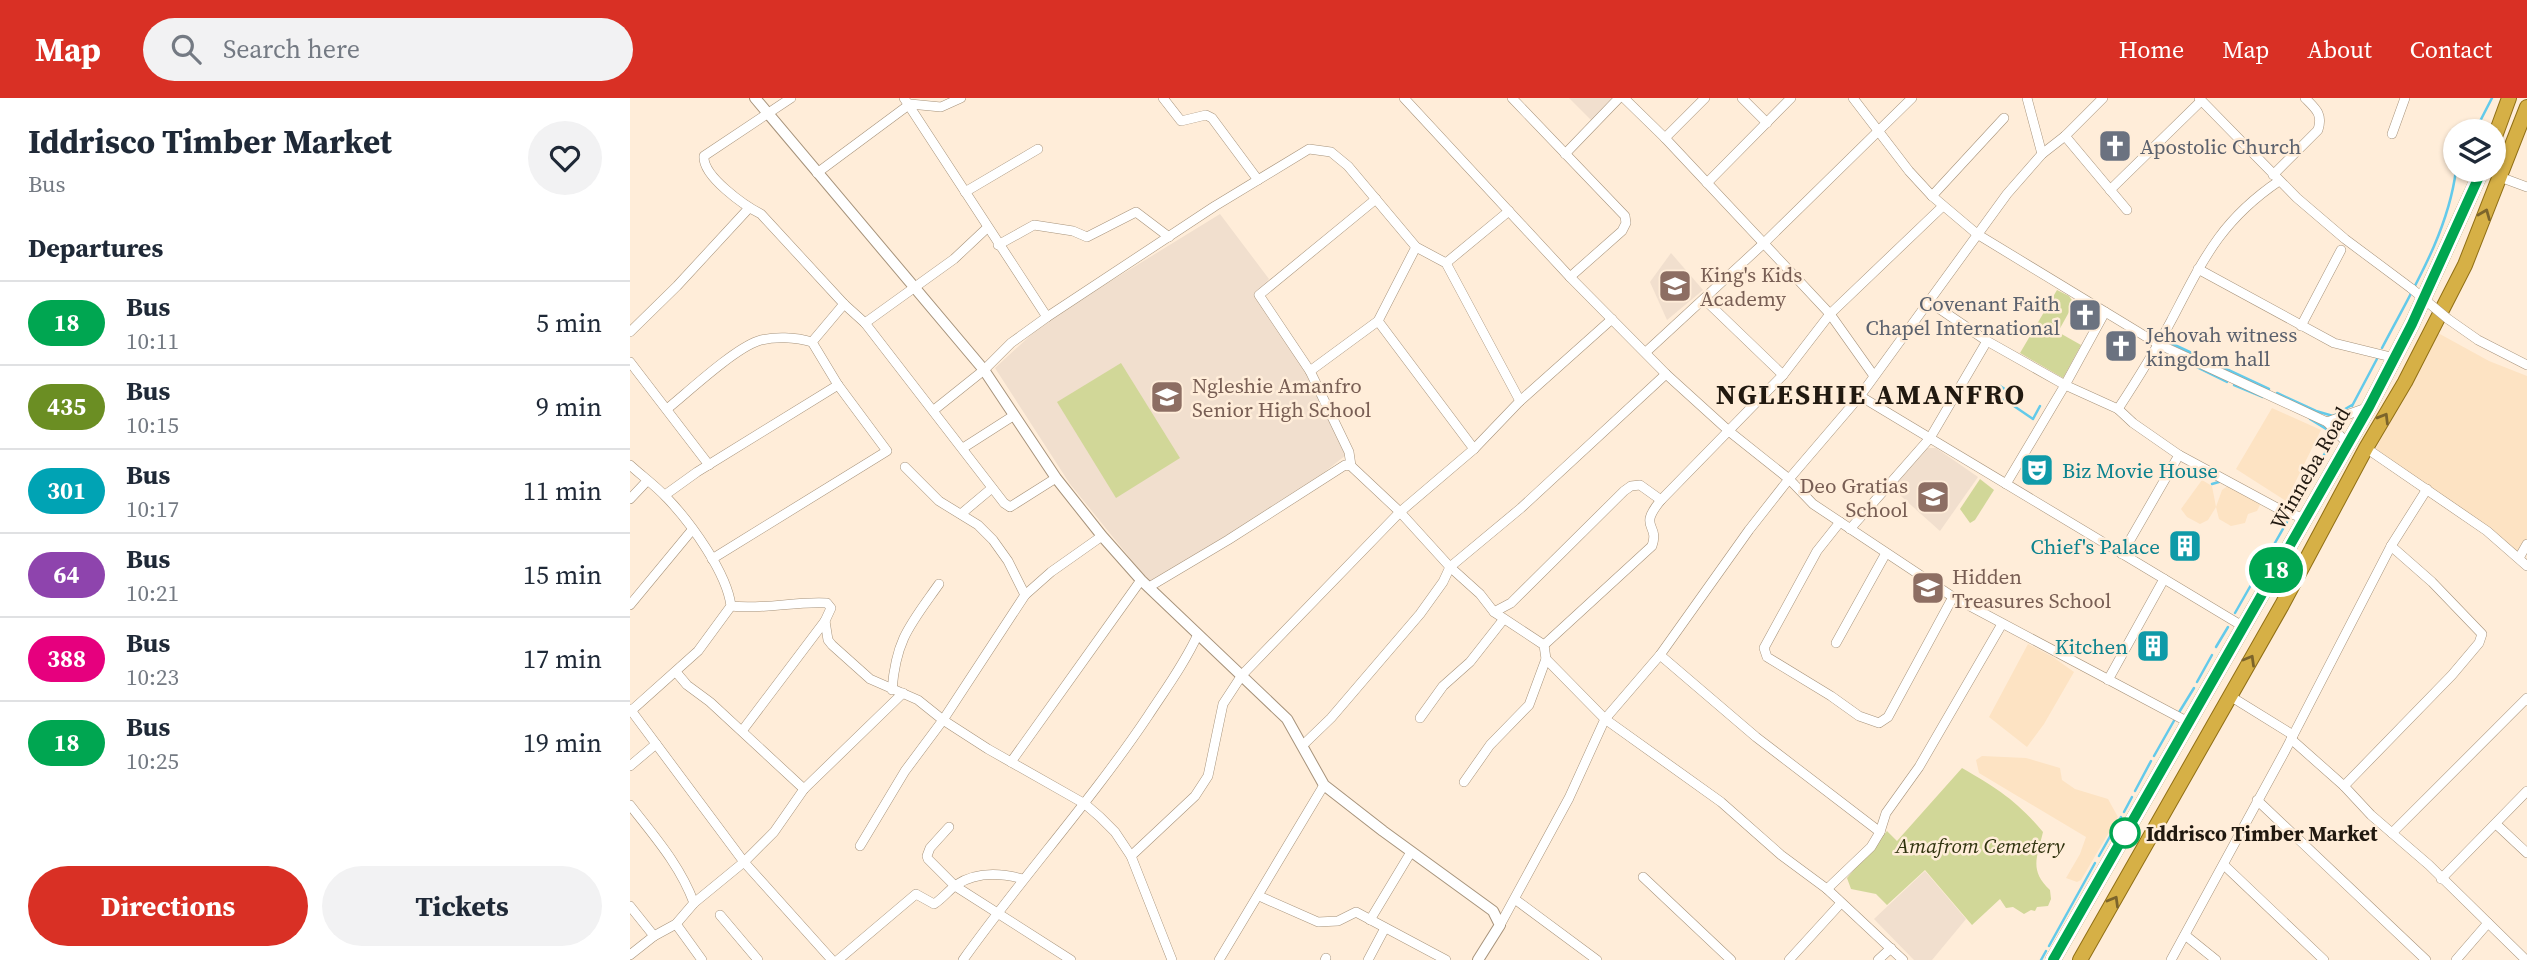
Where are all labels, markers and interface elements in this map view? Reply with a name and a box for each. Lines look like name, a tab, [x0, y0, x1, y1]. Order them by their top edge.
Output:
search box	[143, 18, 633, 81]
text: Map	[35, 27, 101, 72]
icon: search	[167, 30, 205, 68]
text: Search here	[223, 31, 360, 67]
text: Home	[2119, 33, 2184, 66]
text: Map	[2222, 33, 2269, 66]
text: About	[2307, 33, 2372, 66]
text: Contact	[2410, 33, 2492, 66]
text: Iddrisco Timber Market	[28, 119, 392, 164]
map controls	[2443, 119, 2506, 182]
button: layers	[2443, 119, 2506, 182]
button: heart	[528, 121, 602, 195]
church icon: Apostolic Church	[2096, 127, 2134, 165]
place label: Apostolic Church	[2140, 132, 2301, 161]
text: Bus	[28, 168, 65, 200]
one-way arrow	[2476, 209, 2490, 221]
text: Departures	[28, 230, 163, 266]
place label: King's Kids Academy	[1700, 260, 1802, 313]
school or university icon: King's Kids Academy	[1656, 267, 1694, 305]
text: Bus	[126, 289, 170, 325]
place label: Covenant Faith Chapel International	[1865, 289, 2060, 342]
church icon: Covenant Faith Chapel International	[2066, 296, 2104, 334]
text: 5 min	[536, 305, 602, 341]
text: 18	[53, 306, 80, 339]
place label: Jehovah witness kingdom hall	[2145, 320, 2297, 373]
text: 10:11	[126, 325, 179, 357]
church icon: Jehovah witness kingdom hall	[2102, 327, 2140, 365]
place label: Ngleshie Amanfro Senior High School	[1192, 371, 1371, 424]
text: Bus	[126, 373, 170, 409]
district label: NGLESHIE AMANFRO	[1716, 375, 2026, 413]
school or university icon: Ngleshie Amanfro Senior High School	[1148, 378, 1186, 416]
text: 9 min	[536, 389, 602, 425]
text: 435	[47, 390, 86, 423]
street label: Winneba Road	[2263, 401, 2357, 535]
text: 10:15	[126, 409, 179, 441]
one-way arrow	[2376, 413, 2389, 426]
theatre icon: Biz Movie House	[2018, 451, 2056, 489]
place label: Biz Movie House	[2062, 456, 2218, 485]
text: Bus	[126, 457, 170, 493]
place label: Deo Gratias School	[1799, 471, 1908, 524]
text: 11 min	[523, 473, 602, 509]
text: 301	[47, 474, 86, 507]
school or university icon: Deo Gratias School	[1914, 478, 1952, 516]
text: 10:17	[126, 493, 179, 525]
building icon: Chief's Palace	[2166, 527, 2204, 565]
place label: Chief's Palace	[2031, 532, 2160, 561]
text: Bus	[126, 541, 170, 577]
line badge: 18	[2244, 547, 2308, 593]
text: 18	[2263, 553, 2289, 586]
text: 15 min	[523, 557, 602, 593]
text: 64	[53, 558, 80, 591]
place label: Hidden Treasures School	[1952, 562, 2111, 615]
school or university icon: Hidden Treasures School	[1909, 569, 1947, 607]
text: 10:21	[126, 577, 179, 609]
text: Bus	[126, 625, 170, 661]
building icon: Kitchen	[2134, 627, 2172, 665]
place label: Kitchen	[2055, 632, 2128, 661]
text: 17 min	[523, 641, 602, 677]
text: 388	[47, 642, 86, 675]
one-way arrow	[2242, 655, 2255, 667]
text: 10:23	[126, 661, 179, 693]
text: Bus	[126, 709, 170, 745]
text: 19 min	[523, 725, 602, 761]
text: 18	[53, 726, 80, 759]
text: 10:25	[126, 745, 179, 777]
marker: Iddrisco Timber Market	[2110, 818, 2140, 848]
place label: Iddrisco Timber Market	[2146, 819, 2378, 848]
park label: Amafrom Cemetery	[1894, 831, 2066, 860]
button: Directions	[28, 866, 308, 946]
button: Tickets	[322, 866, 602, 946]
one-way arrow	[2106, 895, 2119, 908]

